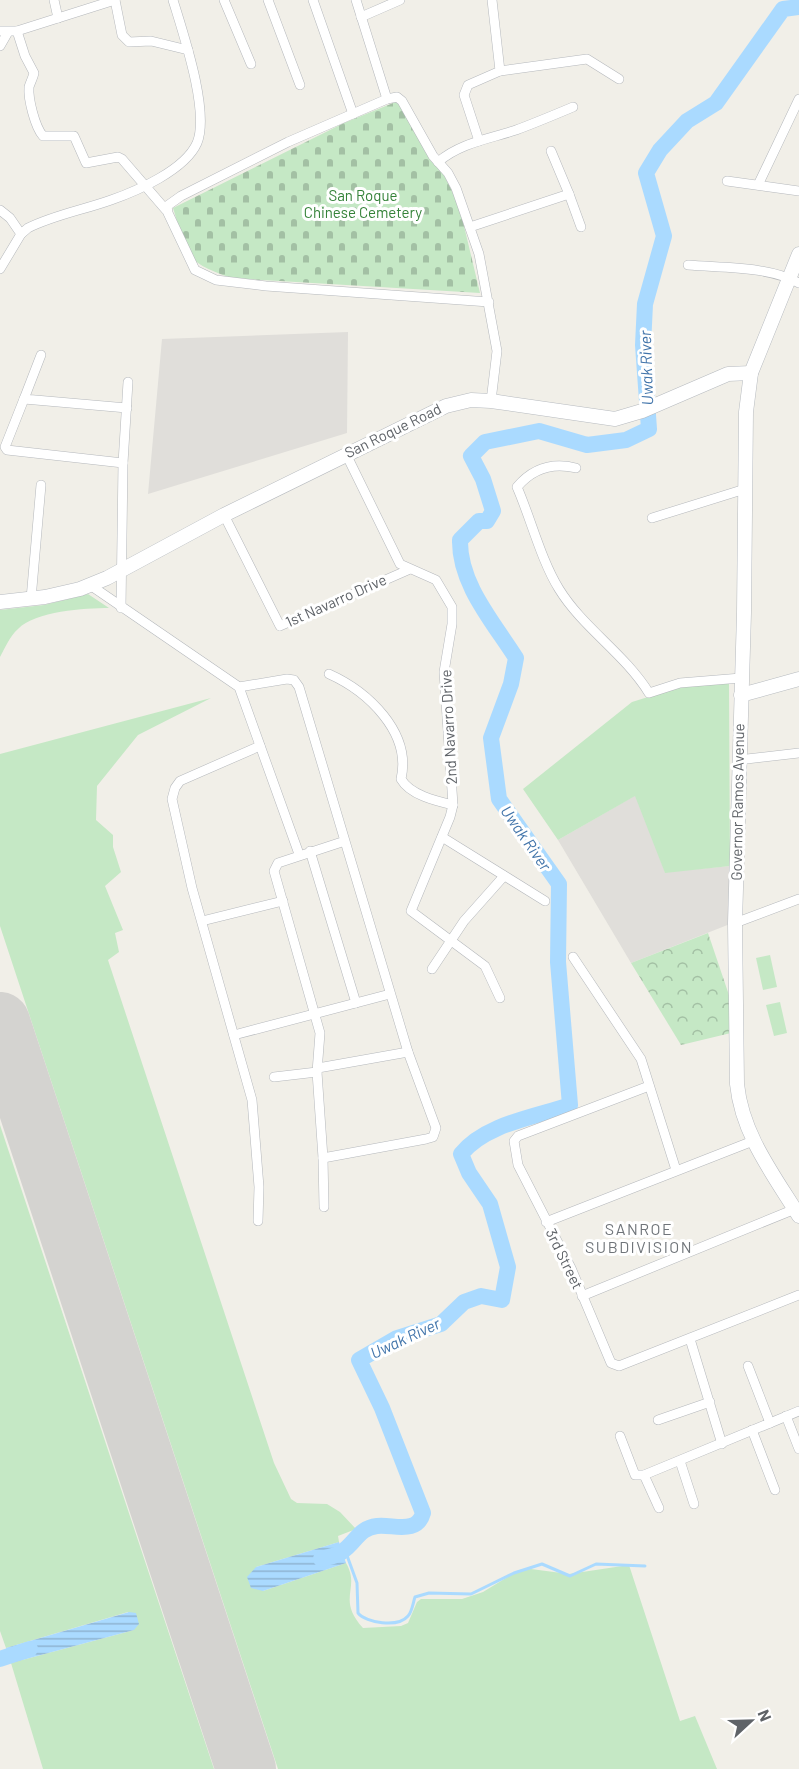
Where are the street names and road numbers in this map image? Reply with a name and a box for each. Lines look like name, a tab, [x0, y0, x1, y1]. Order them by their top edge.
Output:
street label: San Roque Road	[341, 399, 444, 461]
street label: 1st Navarro Drive	[282, 570, 389, 630]
street label: 2nd Navarro Drive	[436, 669, 460, 785]
street label: Governor Ramos Avenue	[727, 723, 747, 881]
street label: 3rd Street	[543, 1225, 587, 1292]

